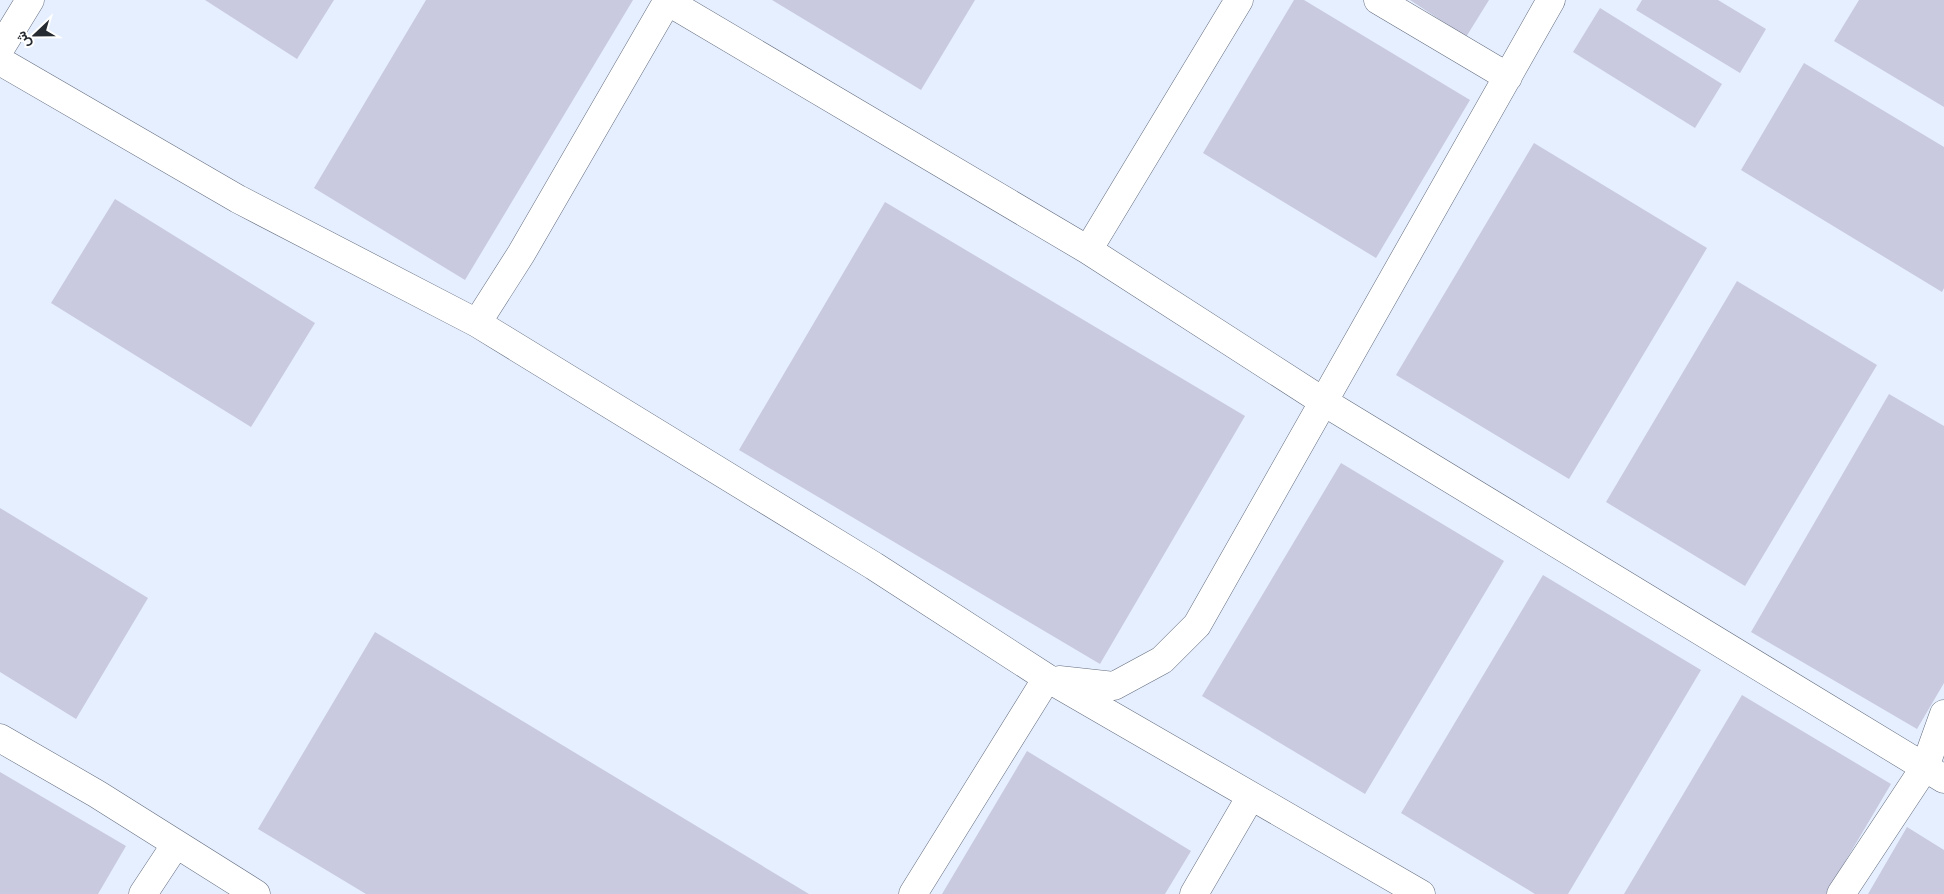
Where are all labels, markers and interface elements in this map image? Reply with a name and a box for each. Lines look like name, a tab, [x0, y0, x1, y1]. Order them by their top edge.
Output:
north arrow	[10, 10, 60, 60]
text: ش	[11, 29, 34, 51]

